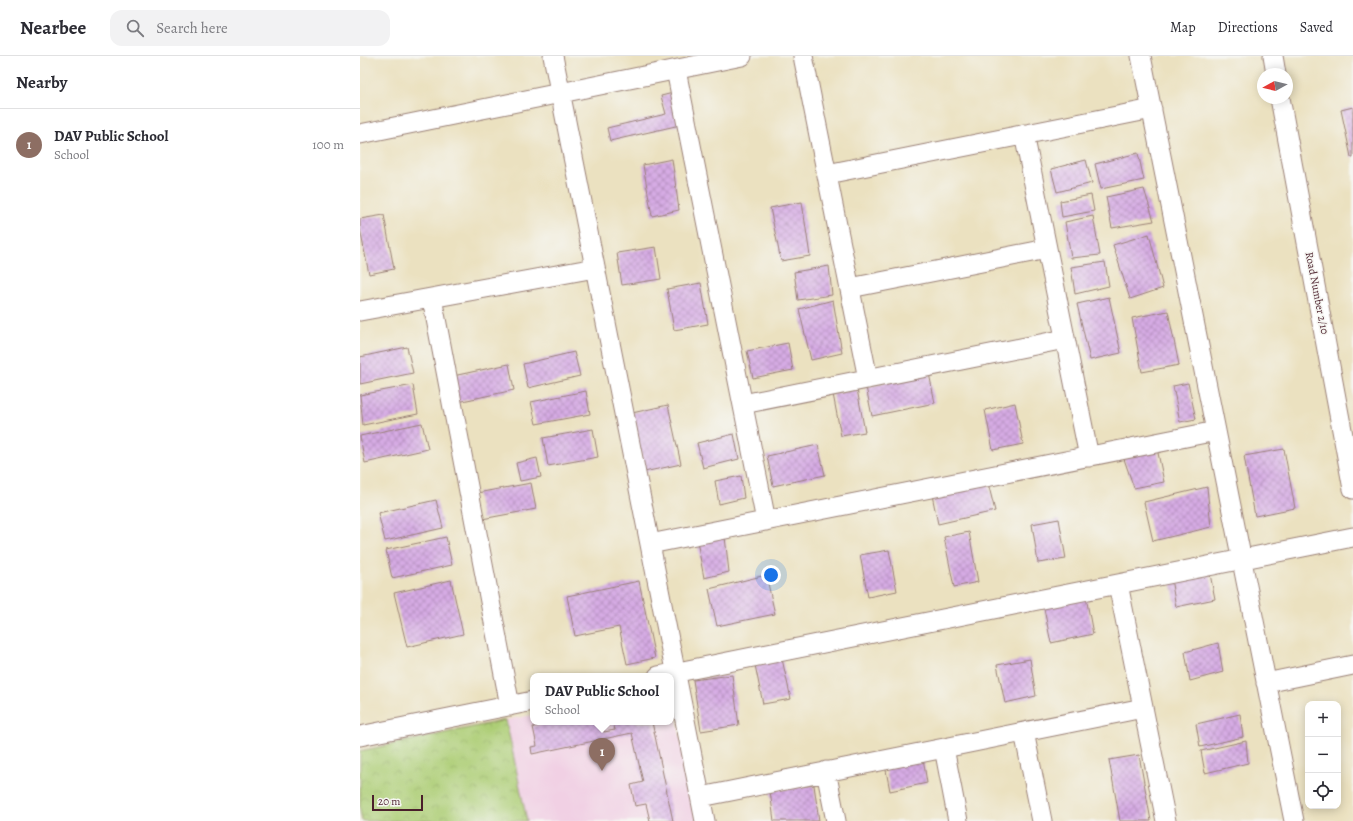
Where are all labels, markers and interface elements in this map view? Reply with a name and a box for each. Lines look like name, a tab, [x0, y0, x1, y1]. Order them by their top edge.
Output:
search box	[110, 10, 390, 46]
text: Nearbee	[20, 15, 86, 41]
icon: search	[124, 17, 146, 39]
text: Search here	[156, 18, 228, 38]
text: Map	[1170, 18, 1196, 37]
text: Directions	[1218, 18, 1278, 37]
text: Saved	[1300, 18, 1333, 37]
north arrow	[1257, 68, 1293, 104]
text: Nearby	[16, 71, 67, 94]
text: DAV Public School	[54, 126, 169, 146]
text: 1	[27, 136, 31, 153]
text: 100 m	[312, 136, 344, 153]
text: School	[54, 146, 89, 163]
street label: Road Number 2/10	[1302, 251, 1332, 336]
your location	[761, 565, 781, 585]
popup	[530, 673, 674, 725]
text: DAV Public School	[545, 681, 659, 701]
text: School	[545, 701, 580, 718]
map controls	[1305, 701, 1341, 809]
button: +	[1305, 701, 1341, 737]
button: −	[1305, 737, 1341, 773]
pin: 1	[589, 738, 615, 771]
button: locate	[1305, 773, 1341, 809]
scale bar	[372, 793, 423, 812]
text: 20 m	[378, 794, 400, 809]

